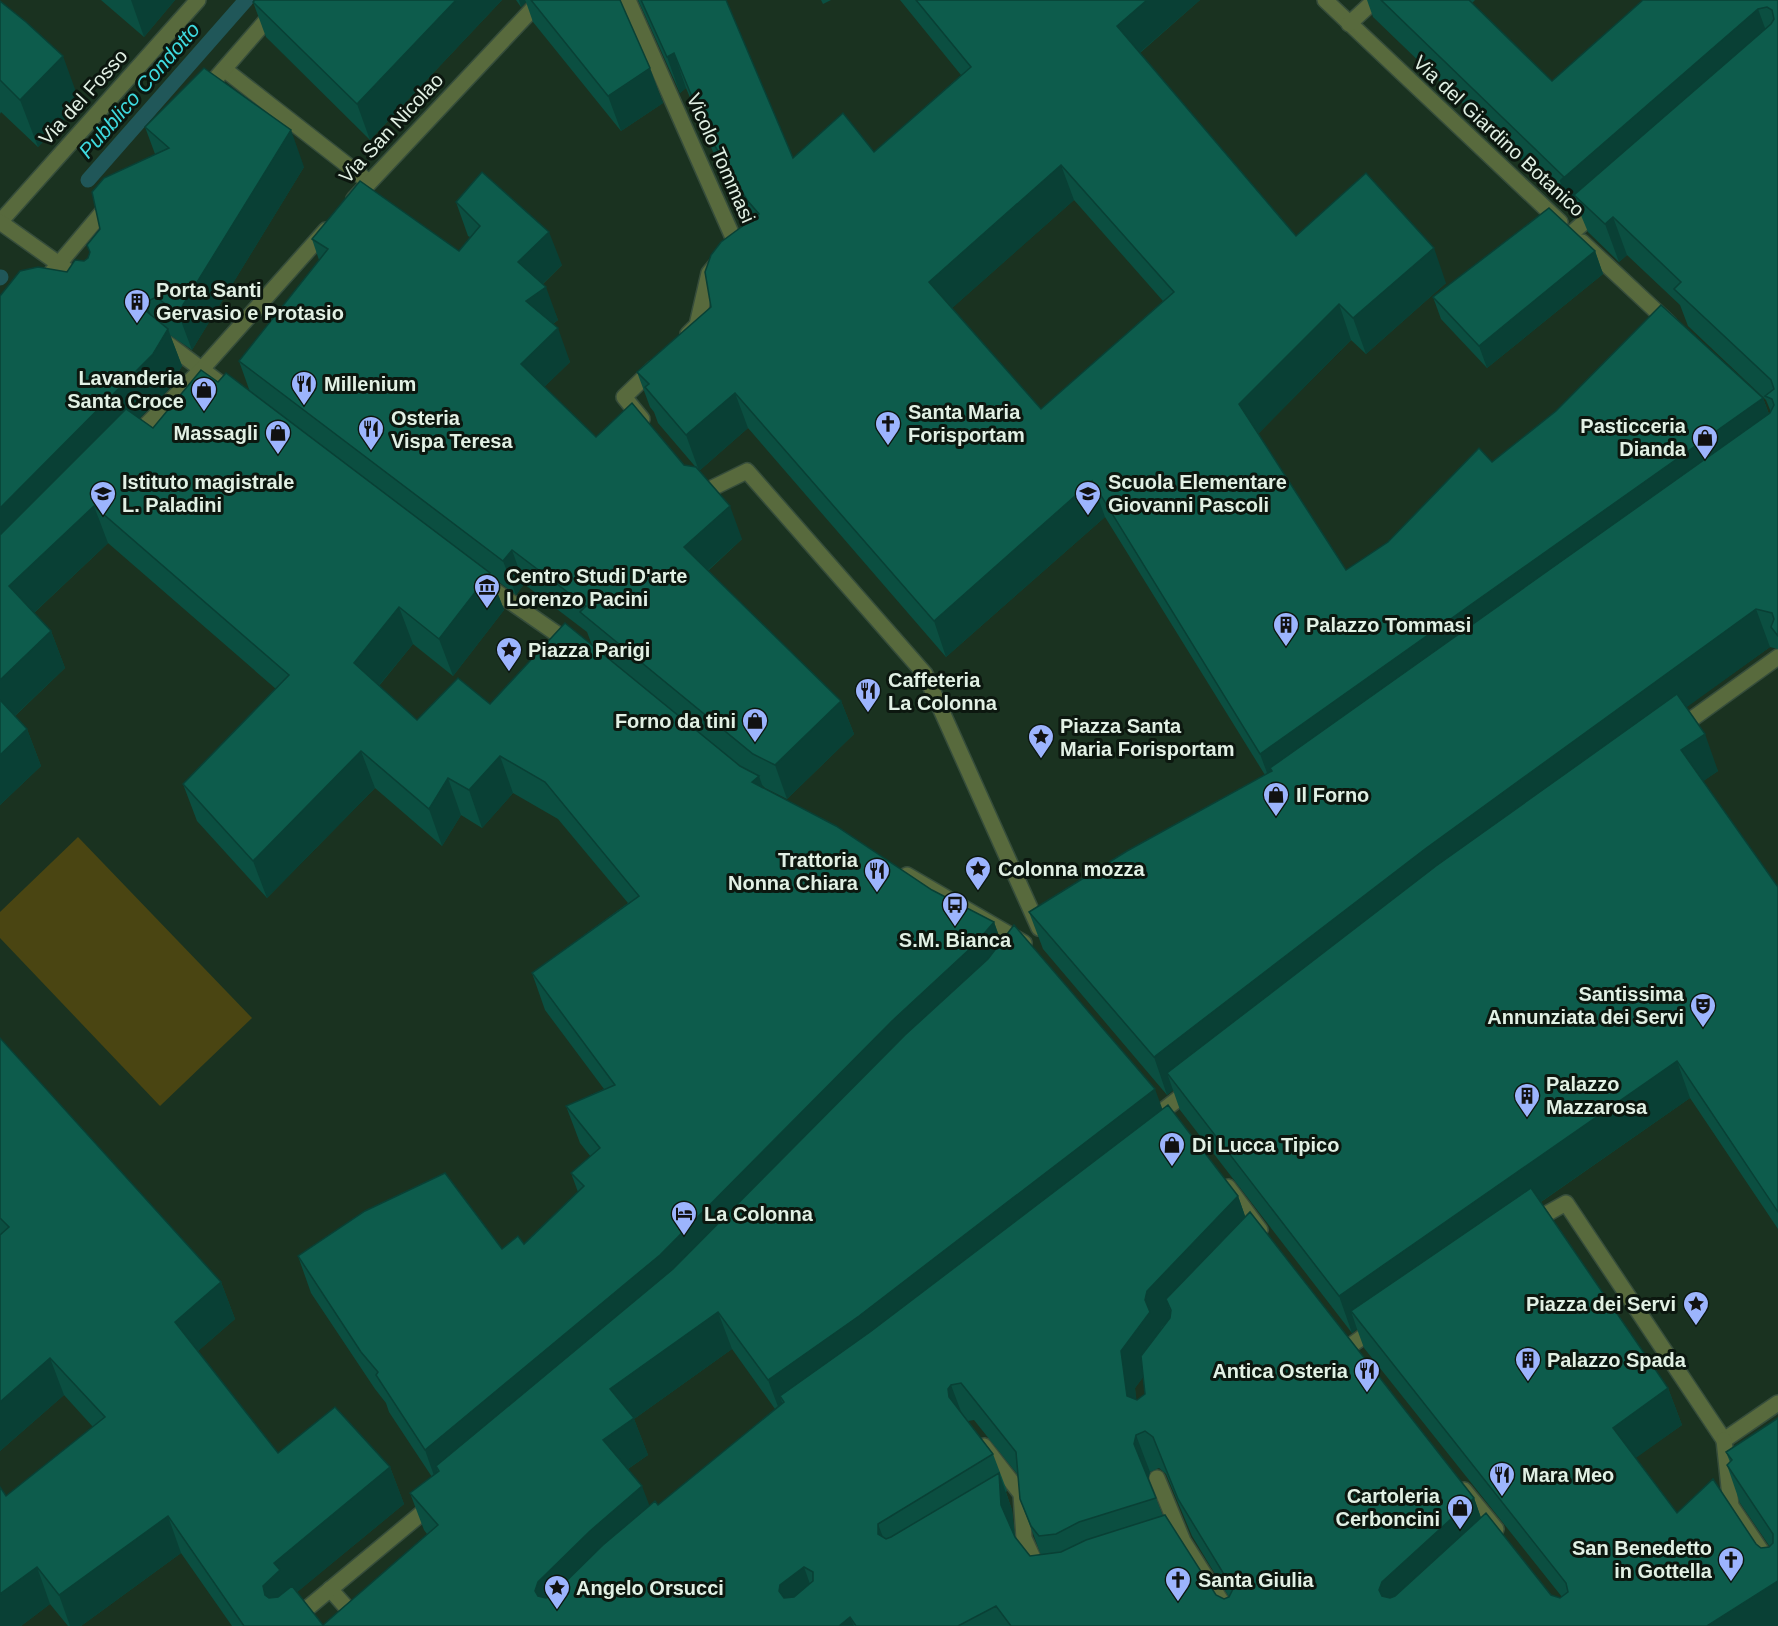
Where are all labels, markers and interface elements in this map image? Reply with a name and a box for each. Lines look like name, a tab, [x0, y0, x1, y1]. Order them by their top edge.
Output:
water label: Pubblico Condotto	[74, 17, 204, 162]
street label: Via del Fosso	[34, 45, 132, 149]
street label: Via del Giardino Botanico	[1409, 51, 1589, 221]
street label: Via San Nicolao	[335, 69, 447, 187]
street label: Vicolo Tommasi	[683, 90, 759, 226]
place label: Porta Santi Gervasio e Protasio	[156, 279, 344, 324]
building icon: Porta Santi Gervasio e Protasio	[122, 287, 152, 325]
place label: Lavanderia Santa Croce	[67, 367, 185, 412]
restaurant icon: Millenium	[289, 369, 319, 407]
place label: Millenium	[324, 373, 416, 395]
shop icon: Lavanderia Santa Croce	[189, 375, 219, 413]
place label: Santa Maria Forisportam	[908, 401, 1025, 446]
place label: Osteria Vispa Teresa	[391, 407, 513, 452]
church icon: Santa Maria Forisportam	[873, 409, 903, 447]
restaurant icon: Osteria Vispa Teresa	[356, 414, 386, 452]
place label: Pasticceria Dianda	[1580, 415, 1687, 460]
shop icon: Massagli	[263, 418, 293, 456]
place label: Massagli	[174, 422, 258, 444]
shop icon: Pasticceria Dianda	[1690, 423, 1720, 461]
place label: Istituto magistrale L. Paladini	[122, 471, 294, 516]
place label: Scuola Elementare Giovanni Pascoli	[1108, 471, 1287, 516]
school or university icon: Istituto magistrale L. Paladini	[88, 479, 118, 517]
school or university icon: Scuola Elementare Giovanni Pascoli	[1073, 479, 1103, 517]
place label: Centro Studi D'arte Lorenzo Pacini	[506, 565, 687, 610]
museum icon: Centro Studi D'arte Lorenzo Pacini	[472, 572, 502, 610]
building icon: Palazzo Tommasi	[1271, 610, 1301, 648]
place label: Palazzo Tommasi	[1306, 614, 1471, 636]
place icon: Piazza Parigi	[494, 635, 524, 673]
place label: Piazza Parigi	[528, 639, 650, 661]
place label: Caffeteria La Colonna	[888, 669, 998, 714]
restaurant icon: Caffeteria La Colonna	[853, 676, 883, 714]
shop icon: Forno da tini	[740, 706, 770, 744]
place label: Forno da tini	[615, 710, 736, 732]
place label: Piazza Santa Maria Forisportam	[1060, 715, 1234, 760]
place icon: Piazza Santa Maria Forisportam	[1026, 722, 1056, 760]
shop icon: Il Forno	[1261, 780, 1291, 818]
place label: Il Forno	[1296, 784, 1369, 806]
place label: Trattoria Nonna Chiara	[728, 849, 859, 894]
place icon: Colonna mozza	[963, 854, 993, 892]
restaurant icon: Trattoria Nonna Chiara	[862, 856, 892, 894]
place label: Colonna mozza	[998, 858, 1146, 880]
bus stop icon: S.M. Bianca	[940, 890, 970, 928]
place label: S.M. Bianca	[899, 929, 1012, 951]
place label: Santissima Annunziata dei Servi	[1487, 983, 1685, 1028]
theatre icon: Santissima Annunziata dei Servi	[1688, 991, 1718, 1029]
place label: Palazzo Mazzarosa	[1546, 1073, 1648, 1118]
building icon: Palazzo Mazzarosa	[1512, 1081, 1542, 1119]
shop icon: Di Lucca Tipico	[1157, 1130, 1187, 1168]
place label: Di Lucca Tipico	[1192, 1134, 1339, 1156]
hotel icon: La Colonna	[669, 1199, 699, 1237]
place label: La Colonna	[704, 1203, 814, 1225]
place icon: Piazza dei Servi	[1681, 1289, 1711, 1327]
place label: Piazza dei Servi	[1526, 1293, 1676, 1315]
building icon: Palazzo Spada	[1513, 1345, 1543, 1383]
place label: Palazzo Spada	[1547, 1349, 1687, 1371]
restaurant icon: Antica Osteria	[1352, 1356, 1382, 1394]
place label: Antica Osteria	[1212, 1360, 1349, 1382]
restaurant icon: Mara Meo	[1487, 1460, 1517, 1498]
place label: Mara Meo	[1522, 1464, 1614, 1486]
place label: Cartoleria Cerboncini	[1336, 1485, 1441, 1530]
shop icon: Cartoleria Cerboncini	[1445, 1493, 1475, 1531]
place label: San Benedetto in Gottella	[1572, 1537, 1713, 1582]
church icon: San Benedetto in Gottella	[1716, 1545, 1746, 1583]
church icon: Santa Giulia	[1163, 1565, 1193, 1603]
place label: Santa Giulia	[1198, 1569, 1314, 1591]
place icon: Angelo Orsucci	[542, 1573, 572, 1611]
place label: Angelo Orsucci	[576, 1577, 724, 1599]

